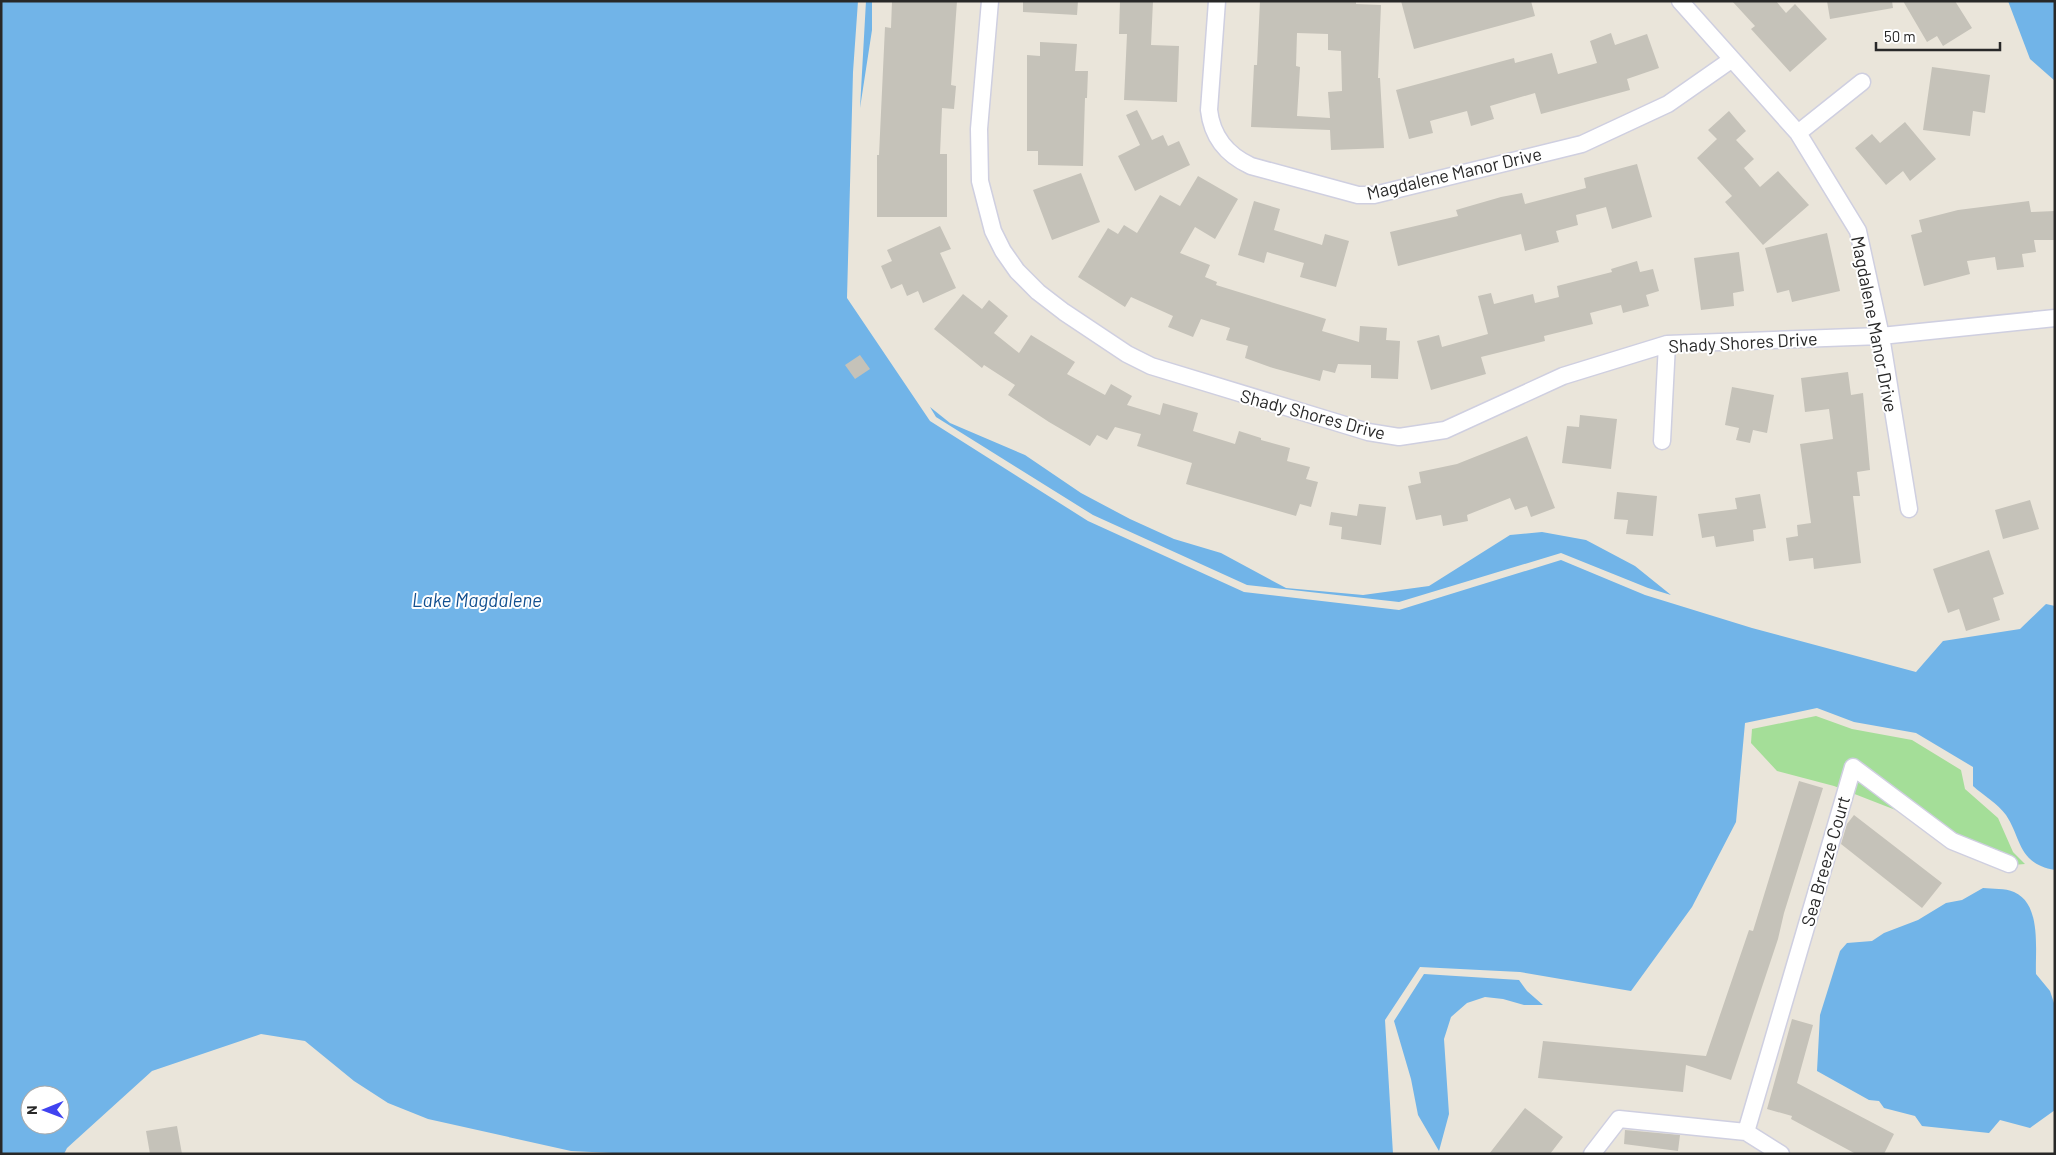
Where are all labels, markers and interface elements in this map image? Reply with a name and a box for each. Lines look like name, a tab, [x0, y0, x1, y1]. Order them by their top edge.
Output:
scale bar	[1876, 20, 2000, 52]
text: 50 m	[1884, 27, 1916, 45]
street label: Magdalene Manor Drive	[1364, 142, 1544, 204]
street label: Magdalene Manor Drive	[1847, 234, 1903, 414]
street label: Shady Shores Drive	[1668, 327, 1818, 357]
street label: Shady Shores Drive	[1238, 384, 1388, 444]
water label: Lake Magdalene	[412, 588, 542, 611]
street label: Sea Breeze Court	[1796, 793, 1854, 929]
north arrow	[20, 1085, 70, 1135]
text: N	[23, 1105, 40, 1115]

